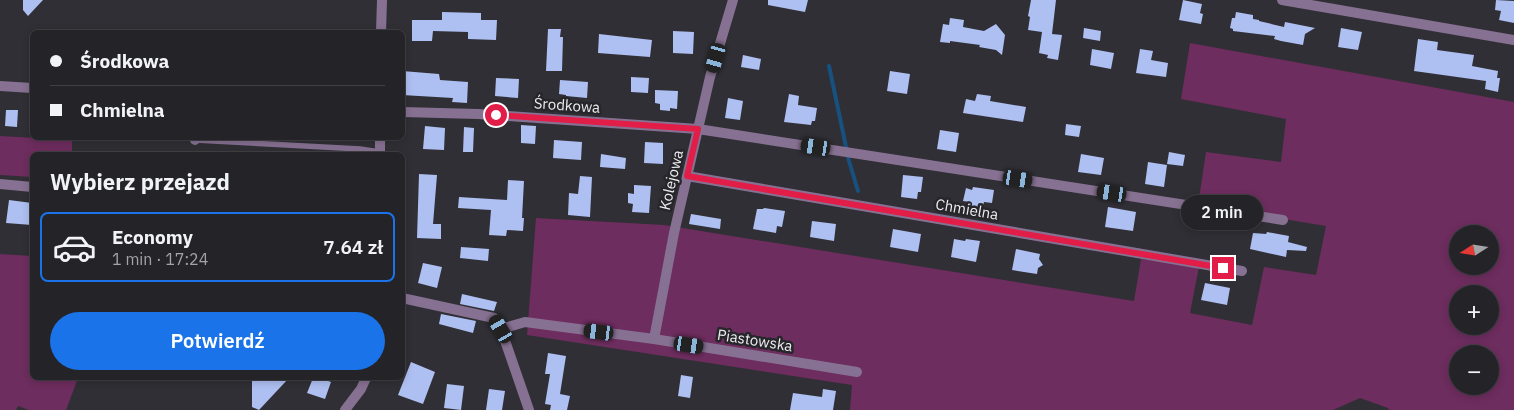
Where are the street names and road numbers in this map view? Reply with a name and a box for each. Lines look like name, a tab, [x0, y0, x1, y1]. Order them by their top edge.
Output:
street label: Środkowa	[533, 93, 601, 117]
street label: Kolejowa	[655, 148, 687, 212]
street label: Chmielna	[934, 194, 1000, 224]
street label: Piastowska	[716, 325, 794, 355]

